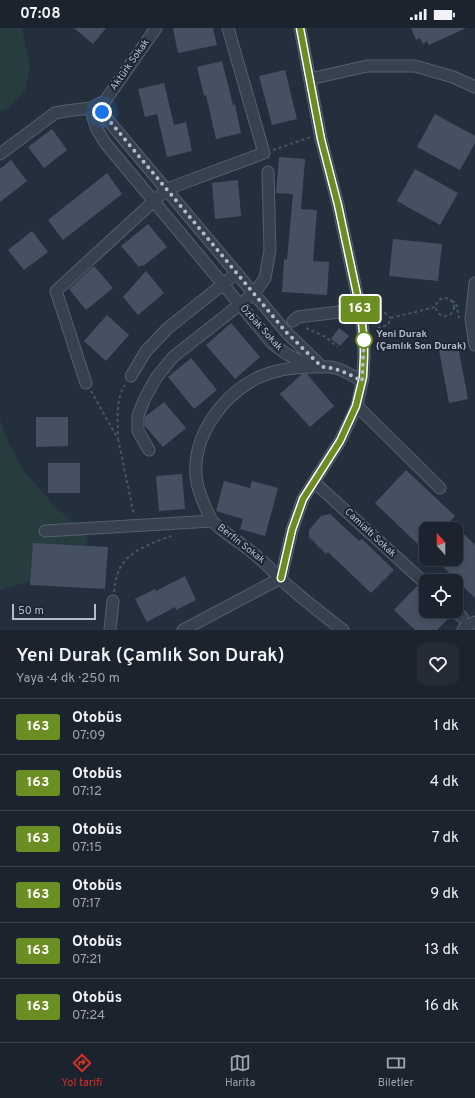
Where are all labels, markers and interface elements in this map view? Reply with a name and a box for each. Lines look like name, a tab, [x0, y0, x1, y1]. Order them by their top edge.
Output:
text: 07:08	[20, 5, 61, 24]
street label: Aktürk Sokak	[107, 37, 153, 93]
your location	[92, 102, 112, 122]
line badge: 163	[337, 296, 383, 322]
text: 163	[349, 300, 371, 317]
street label: Özbak Sokak	[237, 302, 285, 354]
place label: Yeni Durak (Çamlık Son Durak)	[376, 328, 466, 353]
marker: Yeni Durak (Çamlık Son Durak)	[355, 331, 373, 349]
street label: Camialtı Sokak	[341, 506, 399, 560]
street label: Berfin Sokak	[215, 521, 267, 567]
north arrow	[419, 522, 463, 566]
map controls	[419, 522, 463, 618]
button: locate	[419, 574, 463, 618]
scale bar	[12, 602, 96, 621]
text: 50 m	[18, 604, 44, 618]
button: heart	[417, 643, 459, 685]
text: Yeni Durak (Çamlık Son Durak)	[16, 644, 285, 668]
text: Yaya · 4 dk · 250 m	[16, 671, 120, 687]
text: Otobüs	[72, 709, 122, 728]
text: 1 dk	[433, 717, 459, 736]
text: 163	[27, 718, 49, 735]
text: 07:09	[72, 728, 105, 744]
text: Otobüs	[72, 765, 122, 784]
text: 4 dk	[430, 773, 459, 792]
text: 163	[27, 774, 49, 791]
text: 07:12	[72, 784, 102, 800]
text: Otobüs	[72, 821, 122, 840]
text: 7 dk	[432, 829, 459, 848]
text: 163	[27, 830, 49, 847]
text: 07:15	[72, 840, 102, 856]
text: Otobüs	[72, 877, 122, 896]
text: 9 dk	[430, 885, 459, 904]
text: 163	[27, 886, 49, 903]
text: 07:17	[72, 896, 101, 912]
text: Otobüs	[72, 933, 122, 952]
text: 13 dk	[424, 941, 459, 960]
text: 163	[27, 942, 49, 959]
text: 07:21	[72, 952, 102, 968]
text: Otobüs	[72, 989, 122, 1008]
text: 16 dk	[425, 997, 459, 1016]
text: 163	[27, 998, 49, 1015]
text: 07:24	[72, 1008, 105, 1024]
tab: Yol tarifi	[61, 1052, 102, 1090]
tab: Harita	[225, 1052, 255, 1090]
tab: Biletler	[378, 1052, 414, 1090]

